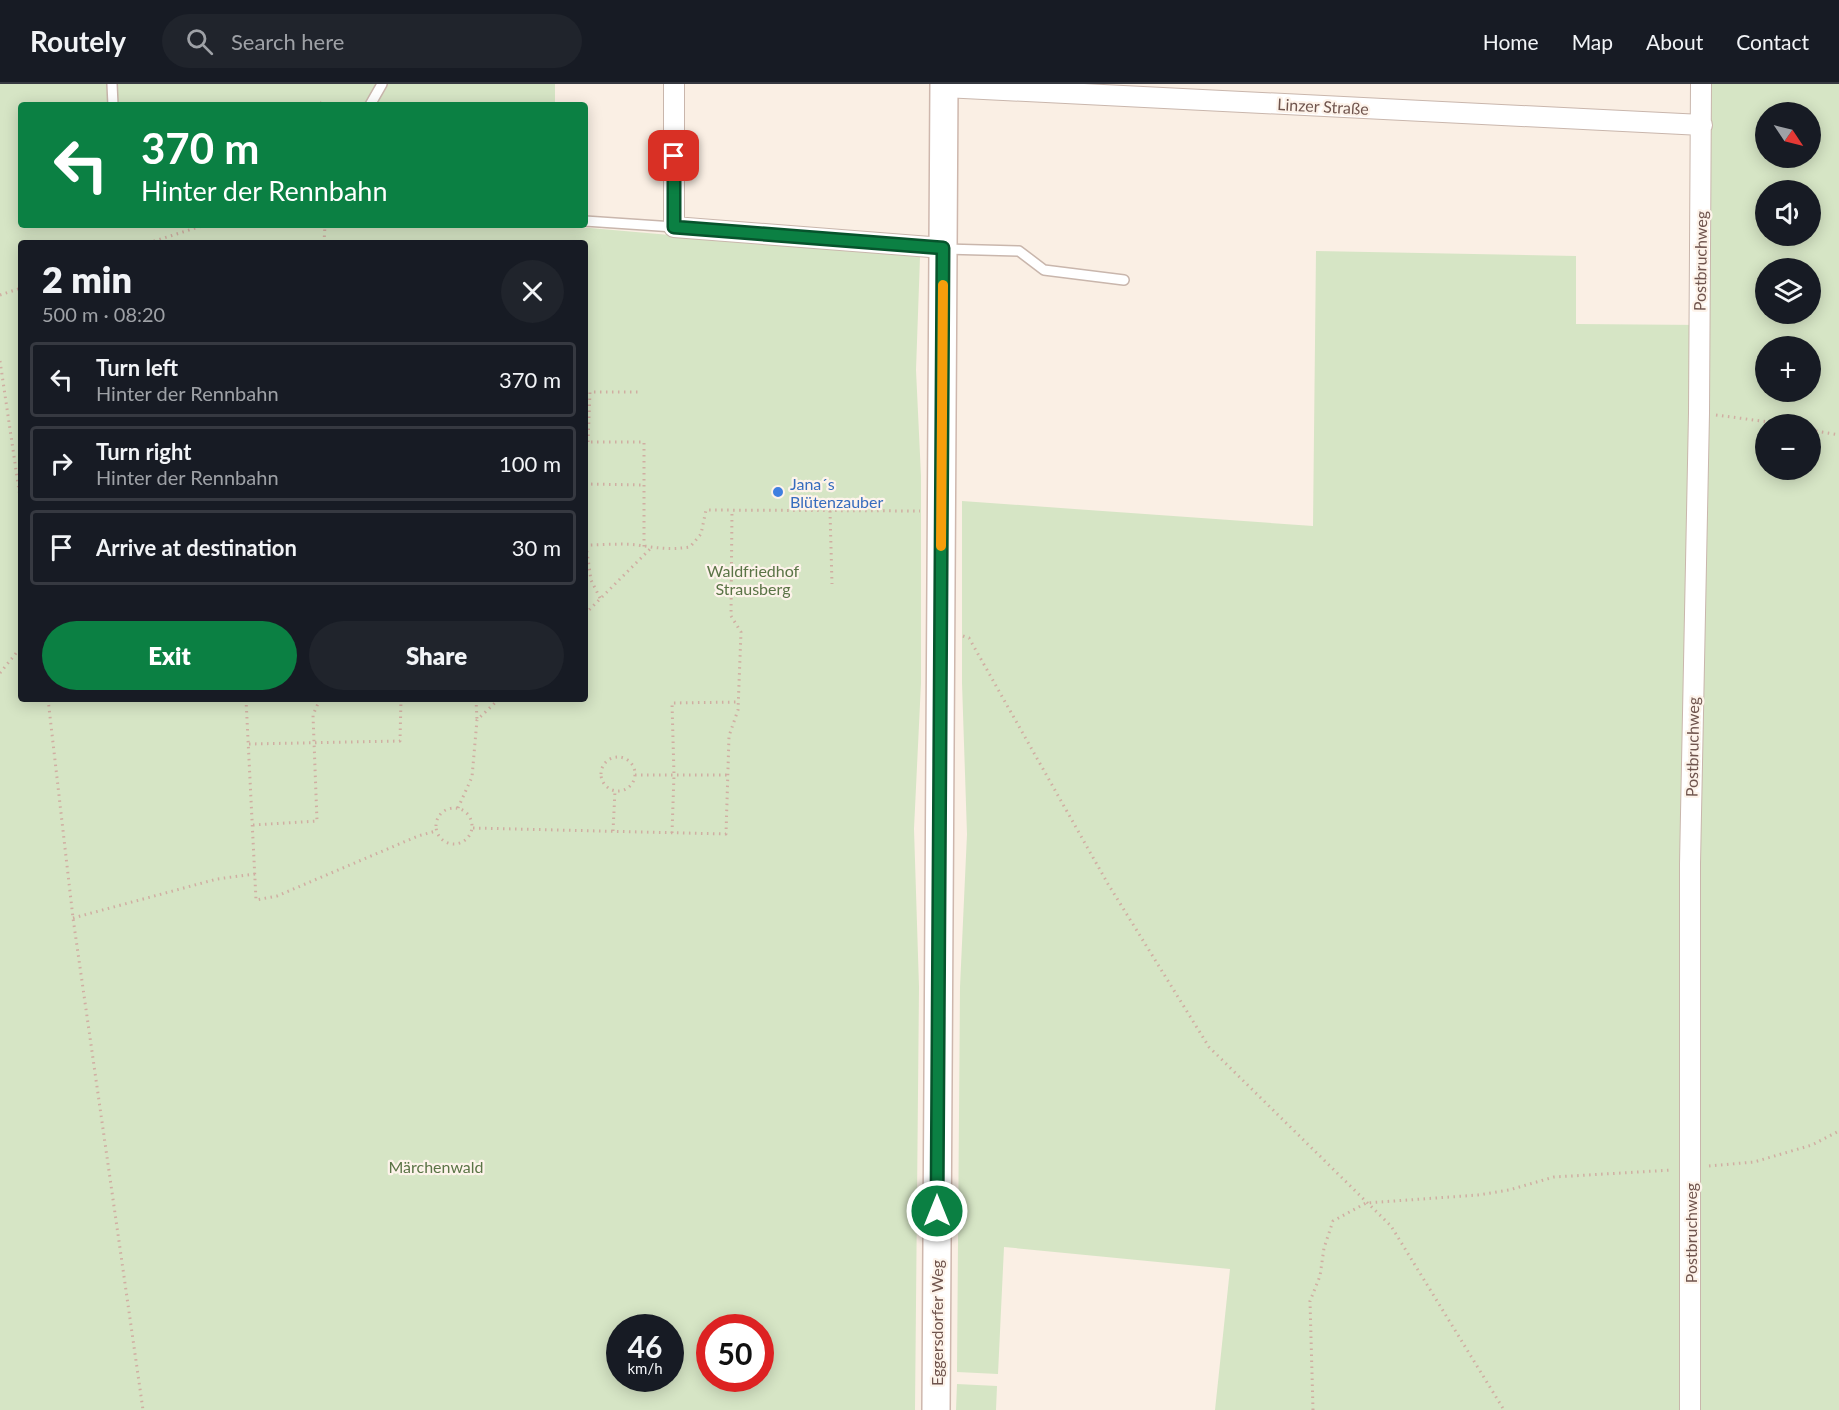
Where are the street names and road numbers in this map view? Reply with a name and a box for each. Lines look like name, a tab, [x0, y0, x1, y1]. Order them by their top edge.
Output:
street label: Linzer Straße	[1277, 94, 1369, 118]
street label: Postbruchweg	[1690, 211, 1710, 311]
street label: Postbruchweg	[1682, 697, 1702, 797]
street label: Postbruchweg	[1681, 1183, 1700, 1283]
street label: Eggersdorfer Weg	[927, 1260, 946, 1386]

